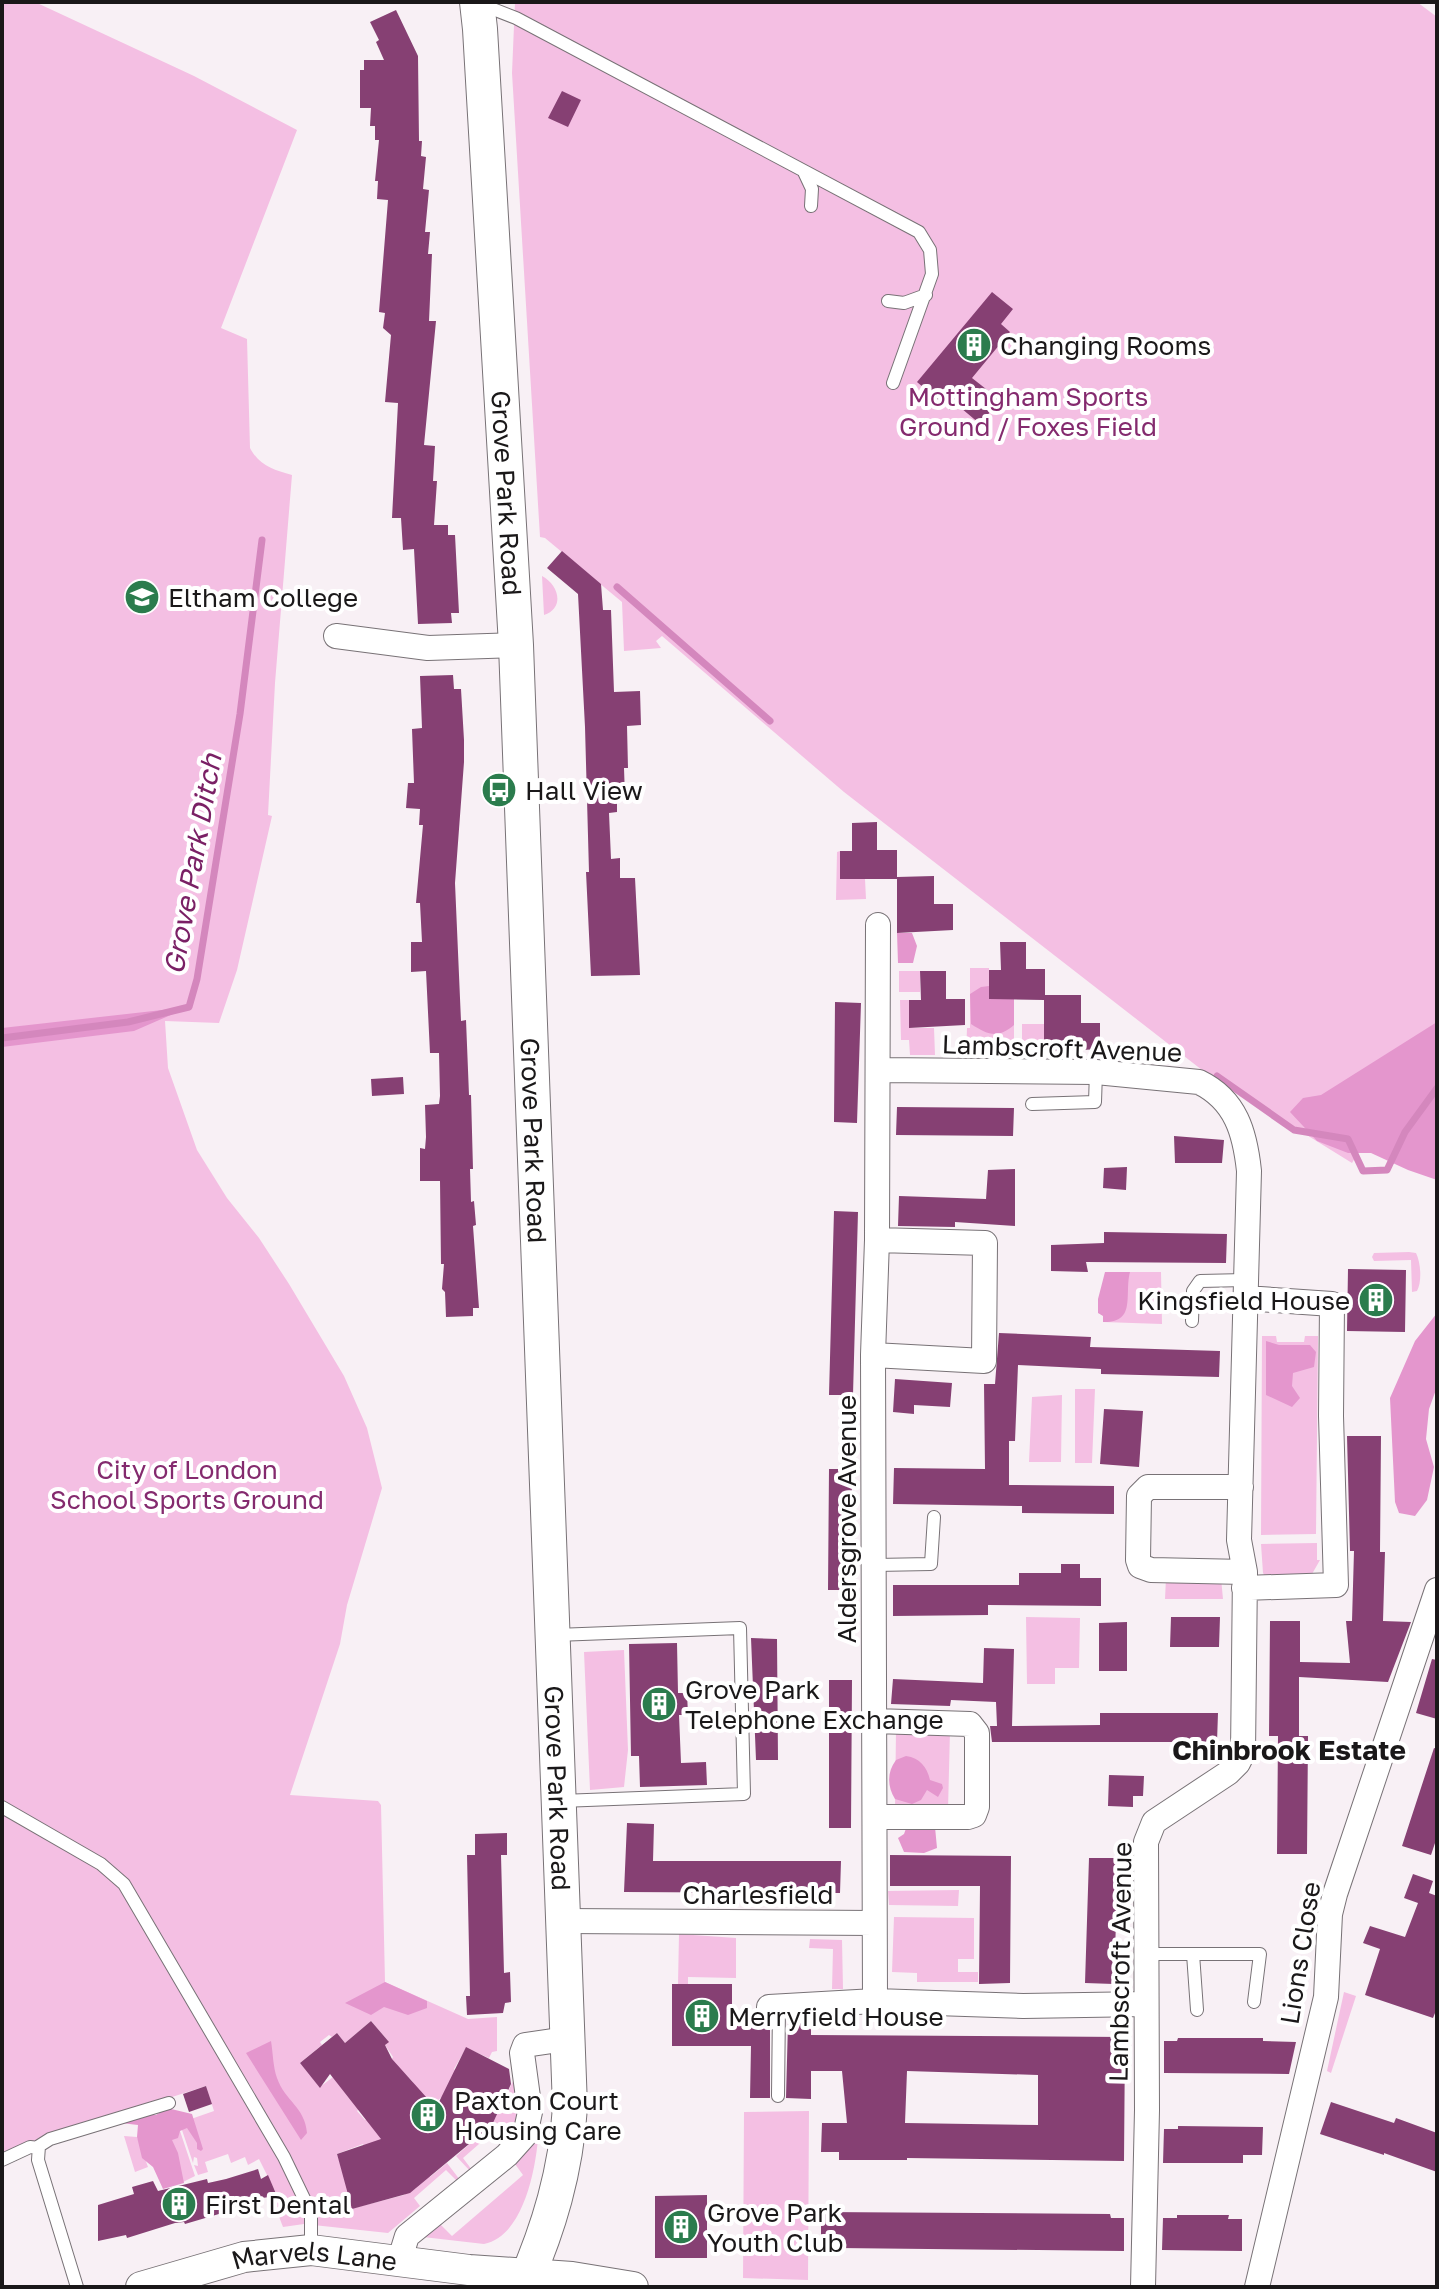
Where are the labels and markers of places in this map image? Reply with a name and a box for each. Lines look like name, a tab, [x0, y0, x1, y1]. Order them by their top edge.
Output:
building icon: Changing Rooms	[955, 326, 993, 364]
place label: Changing Rooms	[1000, 330, 1211, 361]
school or university icon: Eltham College	[123, 578, 161, 616]
place label: Eltham College	[168, 582, 358, 613]
bus stop icon: Hall View	[480, 771, 518, 809]
place label: Hall View	[525, 775, 643, 806]
building icon: Kingsfield House	[1357, 1281, 1395, 1319]
place label: Kingsfield House	[1137, 1285, 1350, 1316]
place label: Grove Park Telephone Exchange	[685, 1674, 944, 1735]
building icon: Grove Park Telephone Exchange	[640, 1685, 678, 1723]
building icon: Merryfield House	[683, 1997, 721, 2035]
place label: Merryfield House	[728, 2001, 944, 2032]
place label: Paxton Court Housing Care	[454, 2085, 622, 2146]
building icon: Paxton Court Housing Care	[409, 2096, 447, 2134]
building icon: First Dental	[160, 2185, 198, 2223]
place label: First Dental	[205, 2189, 351, 2220]
place label: Grove Park Youth Club	[707, 2197, 844, 2258]
building icon: Grove Park Youth Club	[662, 2208, 700, 2246]

